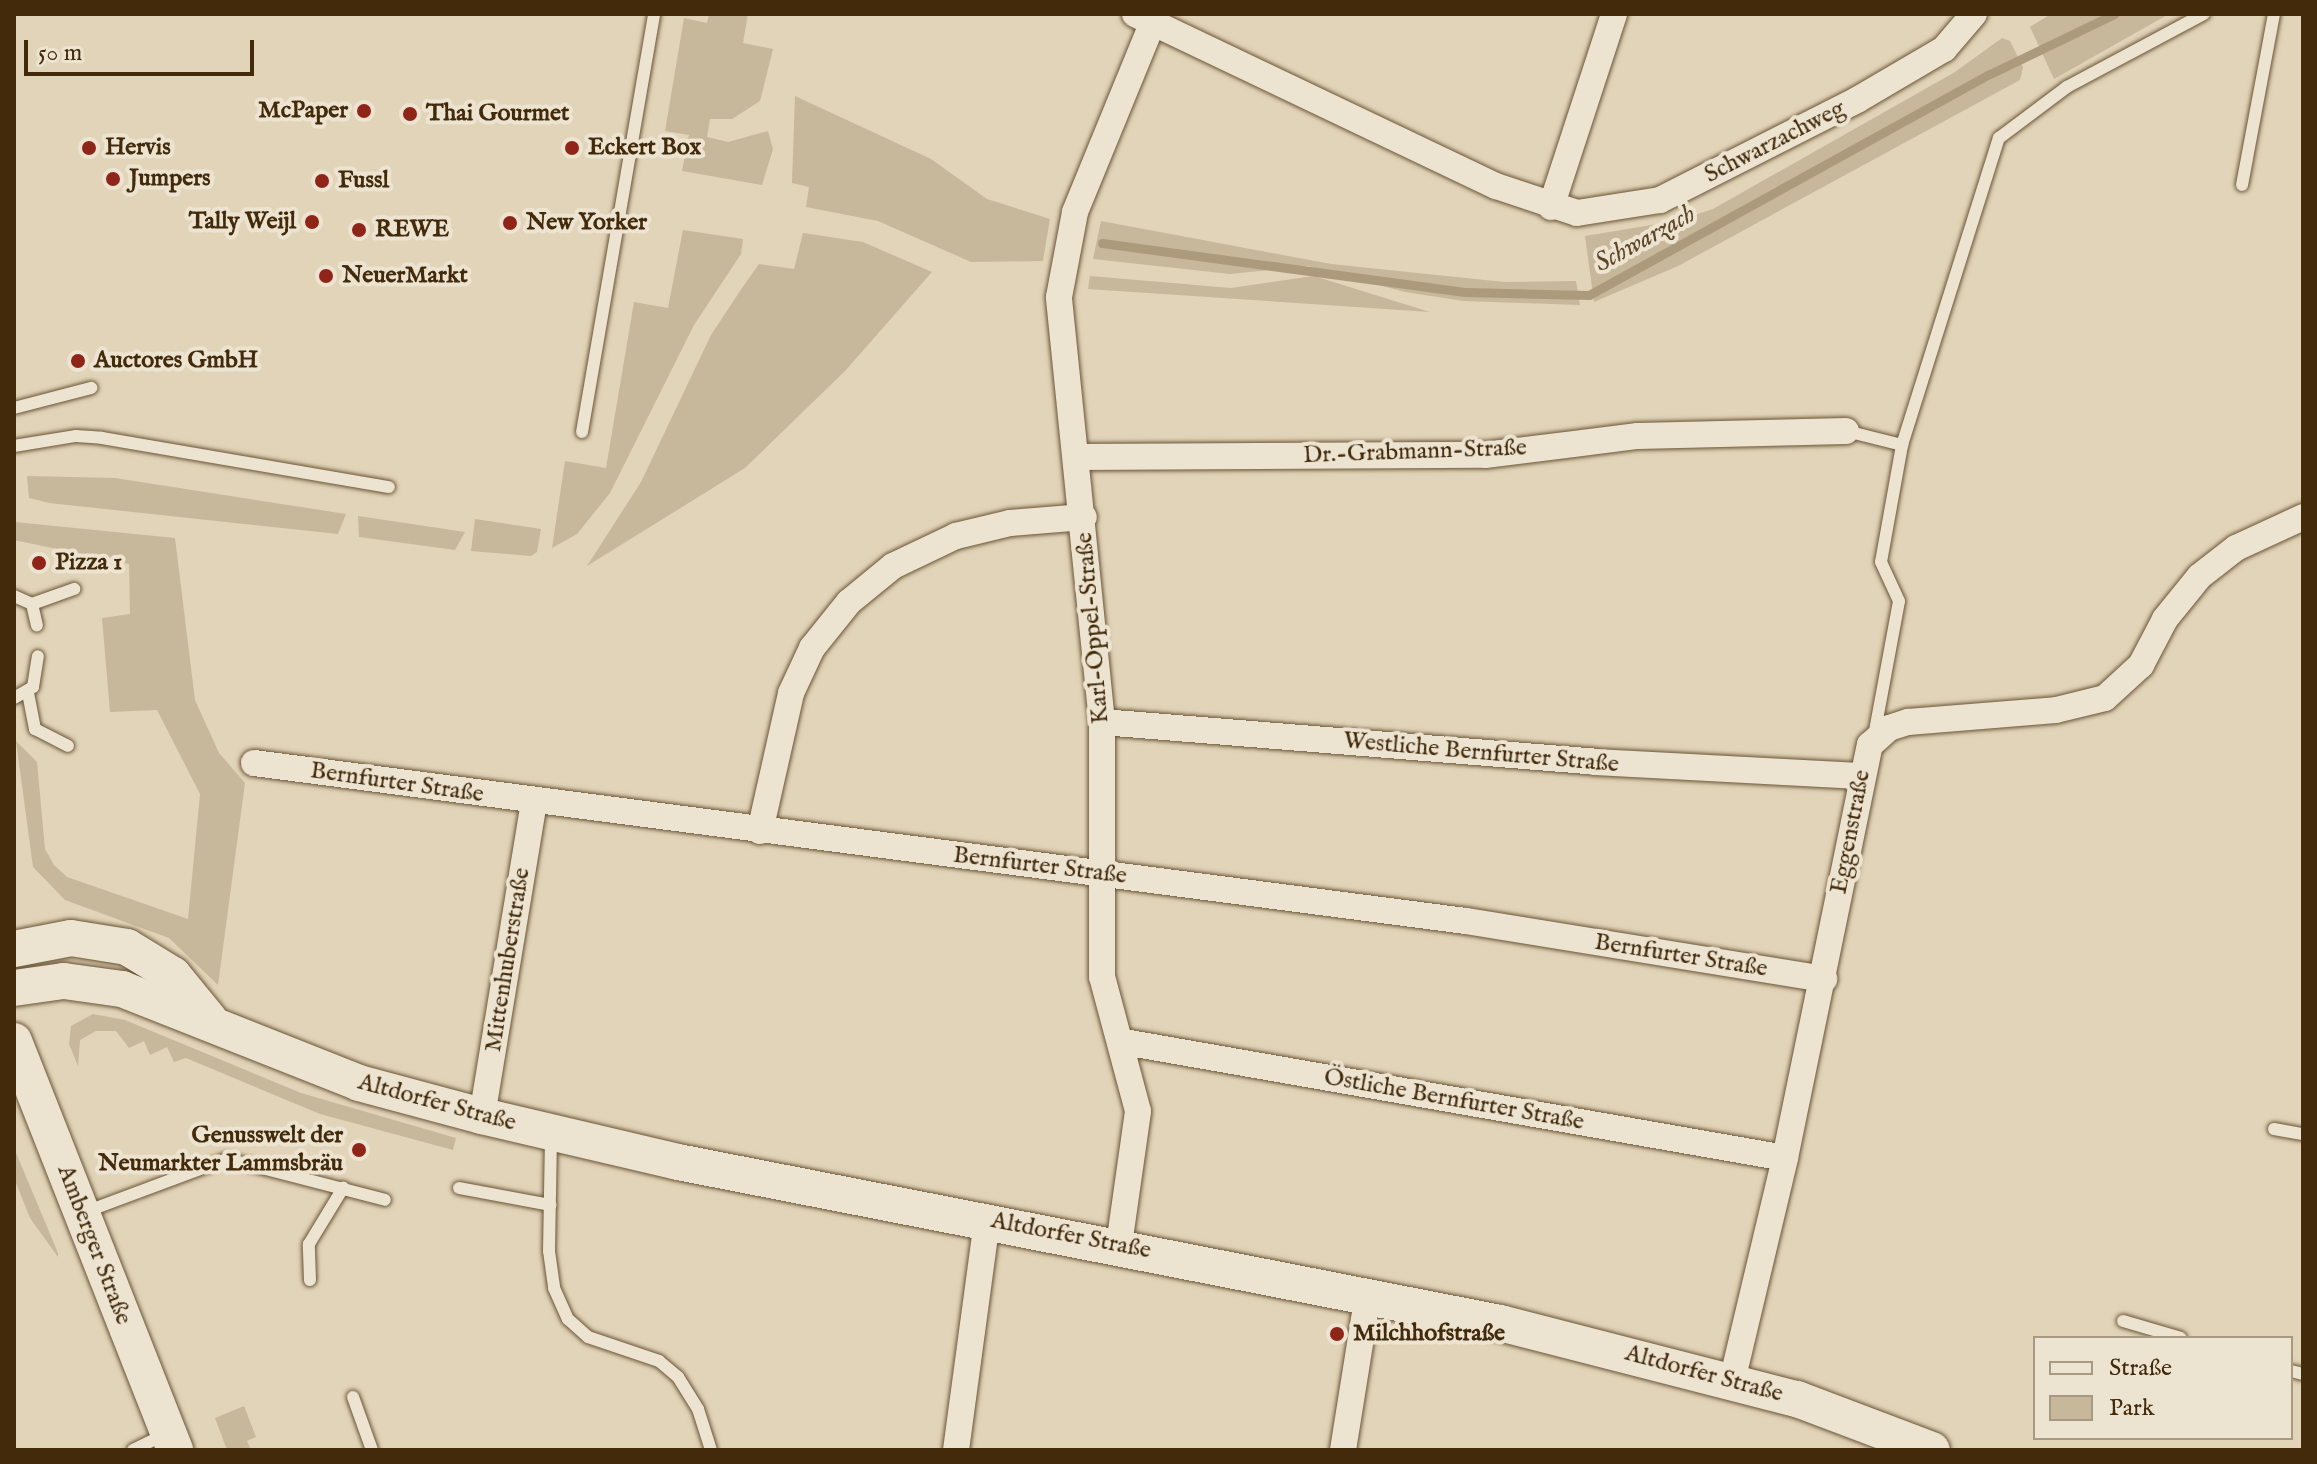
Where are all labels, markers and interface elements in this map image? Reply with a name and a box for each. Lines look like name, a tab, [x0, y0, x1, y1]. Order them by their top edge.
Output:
scale bar	[28, 24, 258, 74]
text: 50 m	[38, 38, 82, 69]
street label: Schwarzachweg	[1700, 94, 1850, 190]
place label: McPaper	[258, 97, 348, 125]
place label: Thai Gourmet	[426, 100, 569, 128]
marker: McPaper	[355, 102, 373, 120]
marker: Thai Gourmet	[401, 105, 419, 123]
place label: Hervis	[105, 134, 171, 162]
place label: Eckert Box	[588, 134, 701, 162]
marker: Hervis	[80, 139, 98, 157]
marker: Eckert Box	[563, 139, 581, 157]
place label: Jumpers	[129, 165, 210, 193]
place label: Fussl	[338, 167, 389, 195]
marker: Jumpers	[104, 170, 122, 188]
marker: Fussl	[313, 172, 331, 190]
water label: Schwarzach	[1589, 199, 1701, 279]
place label: Tally Weijl	[189, 208, 296, 236]
place label: New Yorker	[526, 209, 647, 237]
marker: Tally Weijl	[303, 213, 321, 231]
marker: New Yorker	[501, 214, 519, 232]
place label: REWE	[375, 216, 449, 244]
marker: REWE	[350, 221, 368, 239]
place label: NeuerMarkt	[342, 262, 468, 290]
marker: NeuerMarkt	[317, 267, 335, 285]
place label: Auctores GmbH	[94, 347, 258, 375]
marker: Auctores GmbH	[69, 352, 87, 370]
street label: Dr.-Grabmann-Straße	[1303, 434, 1527, 470]
street label: Karl-Oppel-Straße	[1070, 531, 1116, 725]
place label: Pizza 1	[55, 549, 122, 577]
marker: Pizza 1	[30, 554, 48, 572]
street label: Westliche Bernfurter Straße	[1342, 727, 1620, 779]
street label: Bernfurter Straße	[308, 757, 486, 809]
street label: Eggenstraße	[1825, 768, 1877, 896]
street label: Bernfurter Straße	[951, 841, 1129, 891]
street label: Mittenhuberstraße	[479, 866, 537, 1054]
street label: Bernfurter Straße	[1592, 928, 1770, 984]
street label: Östliche Bernfurter Straße	[1322, 1063, 1586, 1137]
street label: Altdorfer Straße	[355, 1068, 519, 1138]
place label: Genusswelt der Neumarkter Lammsbräu	[98, 1122, 343, 1178]
marker: Genusswelt der Neumarkter Lammsbräu	[350, 1141, 368, 1159]
street label: Amberger Straße	[50, 1161, 138, 1329]
street label: Altdorfer Straße	[989, 1206, 1153, 1266]
place label: Milchhofstraße	[1353, 1320, 1505, 1348]
marker: Milchhofstraße	[1328, 1325, 1346, 1343]
legend	[2033, 1336, 2293, 1440]
street label: Altdorfer Straße	[1622, 1339, 1786, 1409]
text: Straße	[2109, 1353, 2172, 1384]
text: Park	[2109, 1393, 2155, 1424]

